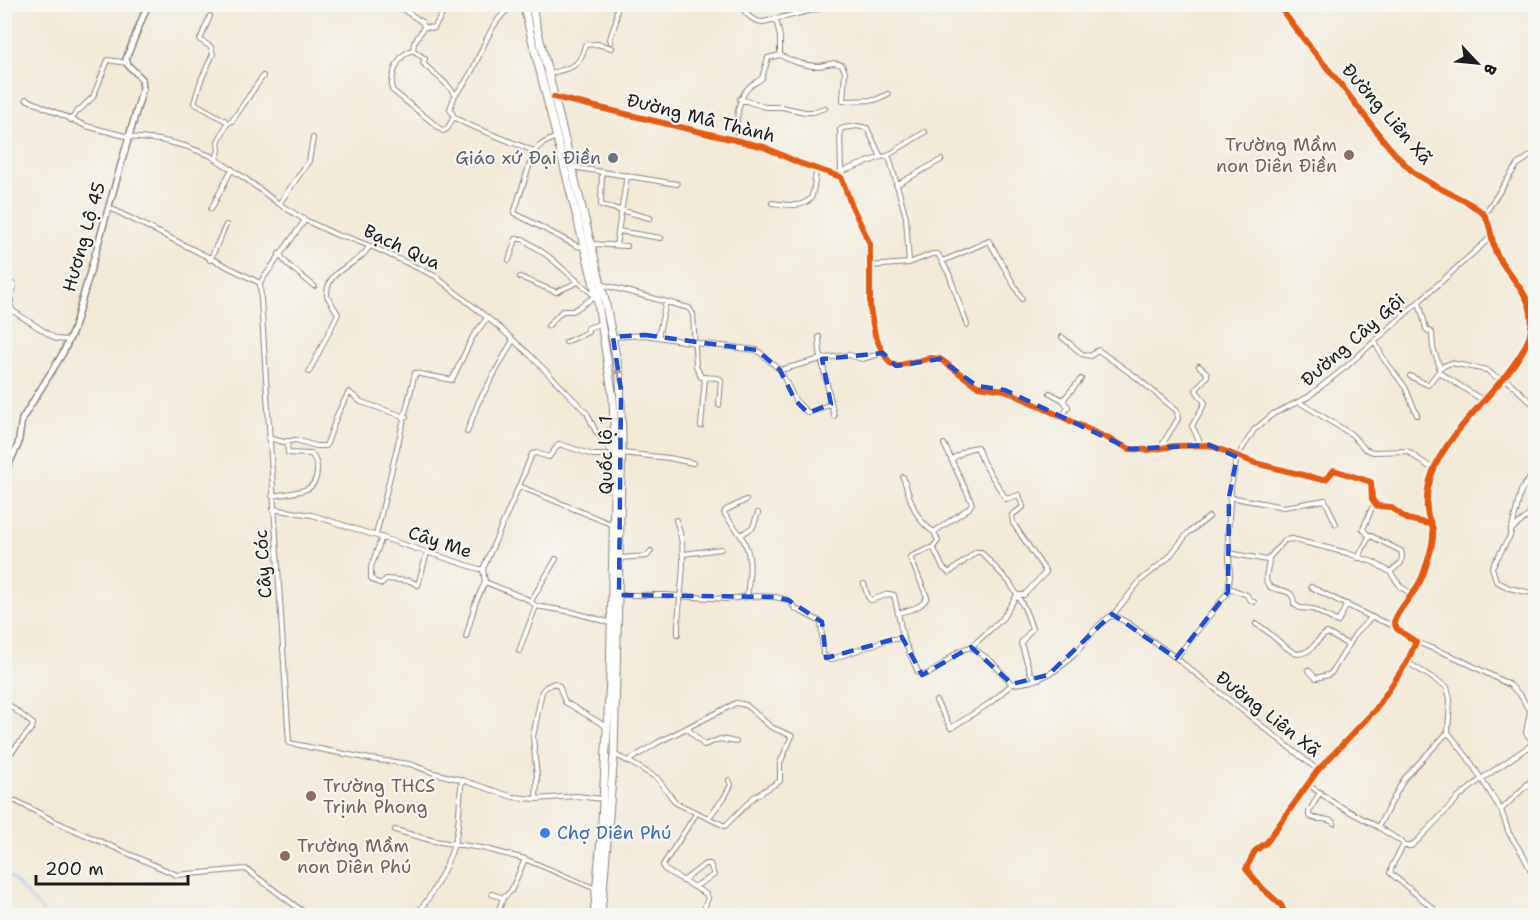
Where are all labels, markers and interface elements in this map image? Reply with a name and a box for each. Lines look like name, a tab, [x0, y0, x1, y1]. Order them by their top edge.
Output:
north arrow	[1447, 33, 1507, 93]
street label: Đường Liên Xã	[1336, 58, 1438, 170]
text: B	[1478, 60, 1502, 78]
street label: Đường Mâ Thành	[624, 88, 778, 148]
place label: Trường Mầm non Diên Điền	[1216, 133, 1337, 178]
place label: Giáo xứ Đại Điền	[455, 146, 601, 170]
marker: Trường Mầm non Diên Điền	[1342, 148, 1356, 162]
marker: Giáo xứ Đại Điền	[606, 151, 620, 165]
street label: Hương Lộ 45	[57, 179, 111, 295]
street label: Bạch Qua	[360, 219, 444, 275]
street label: Đường Cây Gội	[1296, 288, 1410, 392]
one-way arrow	[615, 365, 624, 384]
street label: Quốc lộ 1	[594, 415, 618, 495]
street label: Cây Me	[405, 520, 475, 564]
street label: Cây Cóc	[249, 529, 277, 599]
street label: Đường Liên Xã	[1211, 666, 1325, 762]
place label: Trường THCS Trịnh Phong	[323, 774, 435, 819]
marker: Trường THCS Trịnh Phong	[304, 789, 318, 803]
place label: Chợ Diên Phú	[557, 821, 671, 845]
marker: Chợ Diên Phú	[538, 826, 552, 840]
place label: Trường Mầm non Diên Phú	[297, 834, 411, 879]
scale bar	[36, 848, 188, 886]
marker: Trường Mầm non Diên Phú	[278, 849, 292, 863]
text: 200 m	[45, 857, 104, 881]

